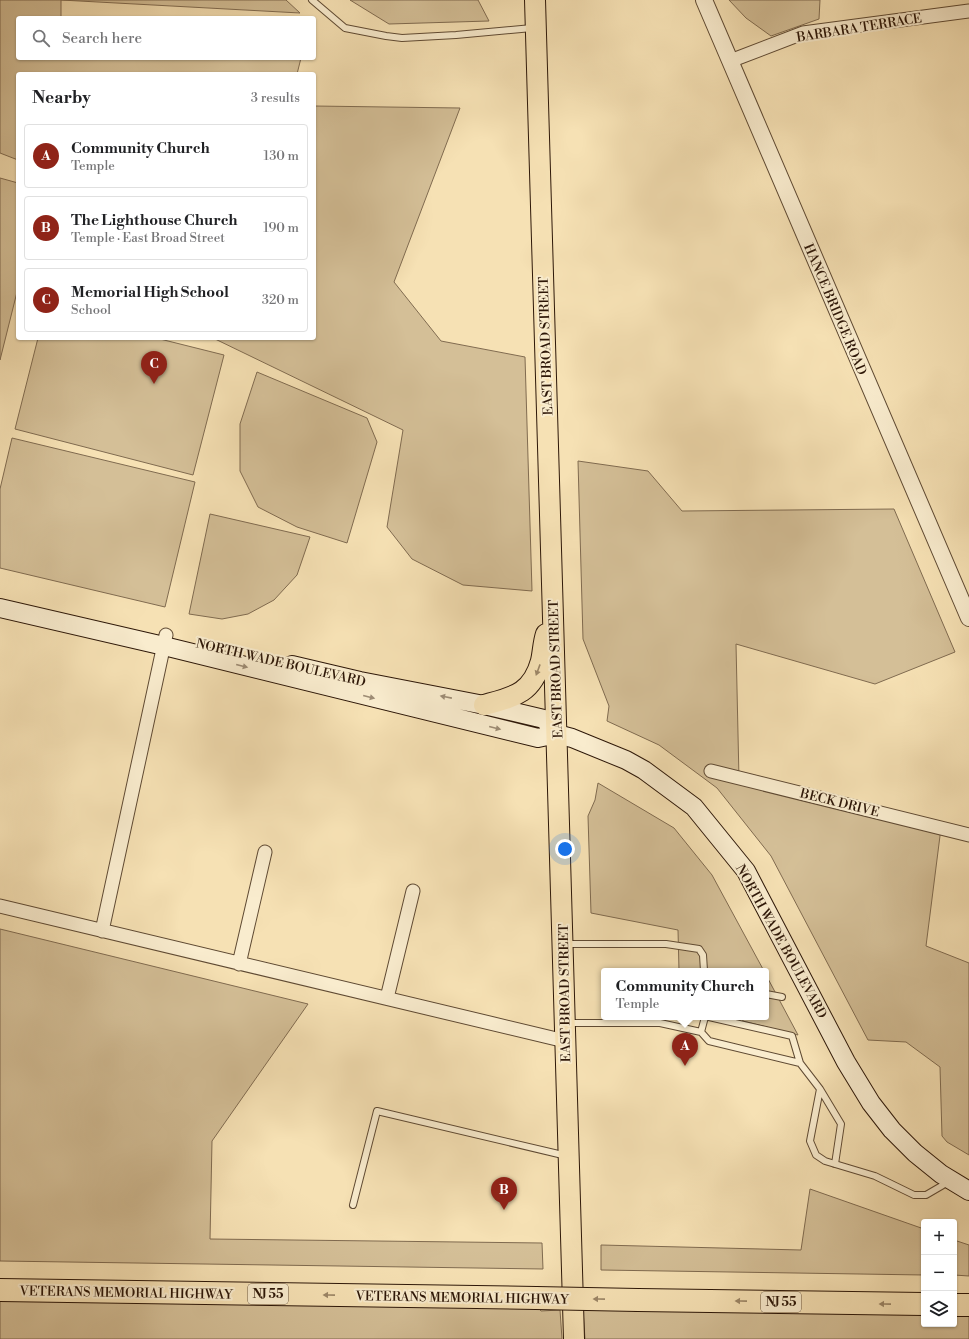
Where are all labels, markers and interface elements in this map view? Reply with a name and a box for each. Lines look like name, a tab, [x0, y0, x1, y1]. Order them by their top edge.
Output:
street label: BARBARA TERRACE	[794, 10, 923, 46]
search box	[16, 16, 316, 60]
icon: search	[30, 27, 52, 49]
text: Search here	[62, 29, 142, 48]
text: Nearby	[32, 87, 91, 109]
text: 3 results	[251, 90, 300, 106]
text: Community Church	[71, 139, 210, 158]
text: A	[41, 148, 51, 164]
text: 130 m	[264, 148, 299, 164]
text: Temple	[71, 158, 115, 174]
text: The Lighthouse Church	[71, 211, 238, 230]
text: B	[41, 220, 51, 236]
text: 190 m	[263, 220, 299, 236]
text: Temple · East Broad Street	[71, 230, 225, 246]
street label: HANCE BRIDGE ROAD	[800, 241, 870, 377]
street label: EAST BROAD STREET	[536, 276, 556, 416]
text: Memorial High School	[71, 283, 229, 302]
text: C	[41, 292, 51, 308]
text: 320 m	[262, 292, 299, 308]
text: School	[71, 302, 111, 318]
pin: C	[141, 351, 167, 384]
street label: EAST BROAD STREET	[546, 599, 566, 739]
street label: NORTH WADE BOULEVARD	[194, 636, 367, 690]
one-way arrow	[236, 663, 249, 669]
one-way arrow	[534, 664, 540, 676]
one-way arrow	[362, 694, 375, 700]
one-way arrow	[440, 694, 452, 700]
one-way arrow	[489, 725, 501, 731]
street label: BECK DRIVE	[797, 785, 881, 821]
your location	[555, 839, 575, 859]
street label: NORTH WADE BOULEVARD	[732, 862, 830, 1021]
street label: EAST BROAD STREET	[556, 924, 574, 1062]
popup	[601, 968, 769, 1020]
text: Community Church	[616, 977, 754, 996]
text: Temple	[616, 996, 659, 1012]
pin: A	[672, 1033, 698, 1066]
pin: B	[491, 1177, 517, 1210]
map controls	[921, 1219, 957, 1327]
button: +	[921, 1219, 957, 1255]
button: −	[921, 1255, 957, 1291]
street label: VETERANS MEMORIAL HIGHWAY	[18, 1283, 234, 1303]
road number: NJ 55	[248, 1284, 288, 1304]
street label: VETERANS MEMORIAL HIGHWAY	[354, 1288, 570, 1308]
button: layers	[921, 1291, 957, 1327]
one-way arrow	[322, 1292, 335, 1298]
road number: NJ 55	[761, 1292, 801, 1312]
one-way arrow	[592, 1296, 605, 1302]
one-way arrow	[735, 1298, 747, 1305]
one-way arrow	[878, 1301, 891, 1307]

